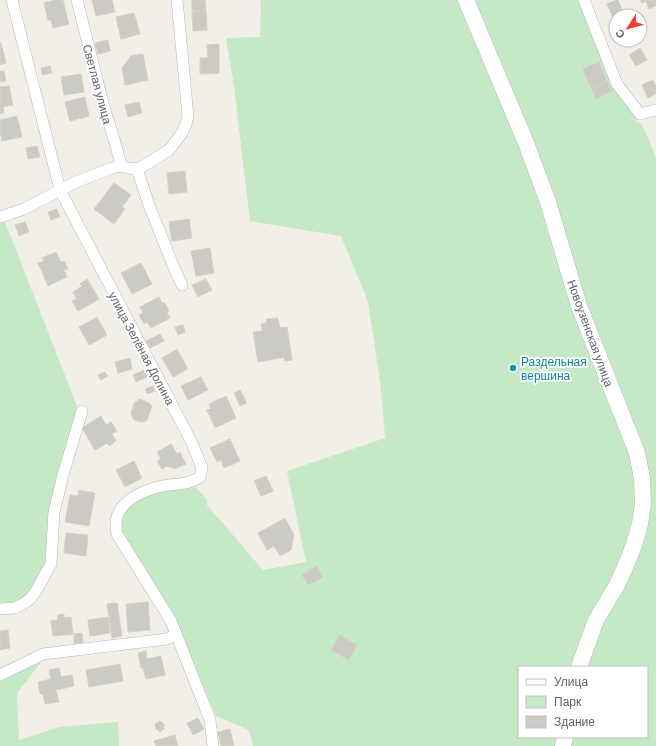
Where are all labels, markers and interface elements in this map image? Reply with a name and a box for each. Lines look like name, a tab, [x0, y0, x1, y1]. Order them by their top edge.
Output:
north arrow	[608, 8, 648, 48]
text: С	[612, 27, 627, 41]
street label: Светлая улица	[80, 43, 115, 126]
street label: Новоузенская улица	[564, 278, 617, 389]
street label: улица Зелёная Долина	[105, 289, 178, 408]
place label: Раздельная вершина	[521, 354, 587, 383]
marker: Раздельная вершина	[508, 363, 518, 373]
legend	[518, 666, 648, 738]
text: Улица	[554, 674, 588, 689]
text: Парк	[554, 694, 582, 709]
text: Здание	[554, 714, 595, 729]

